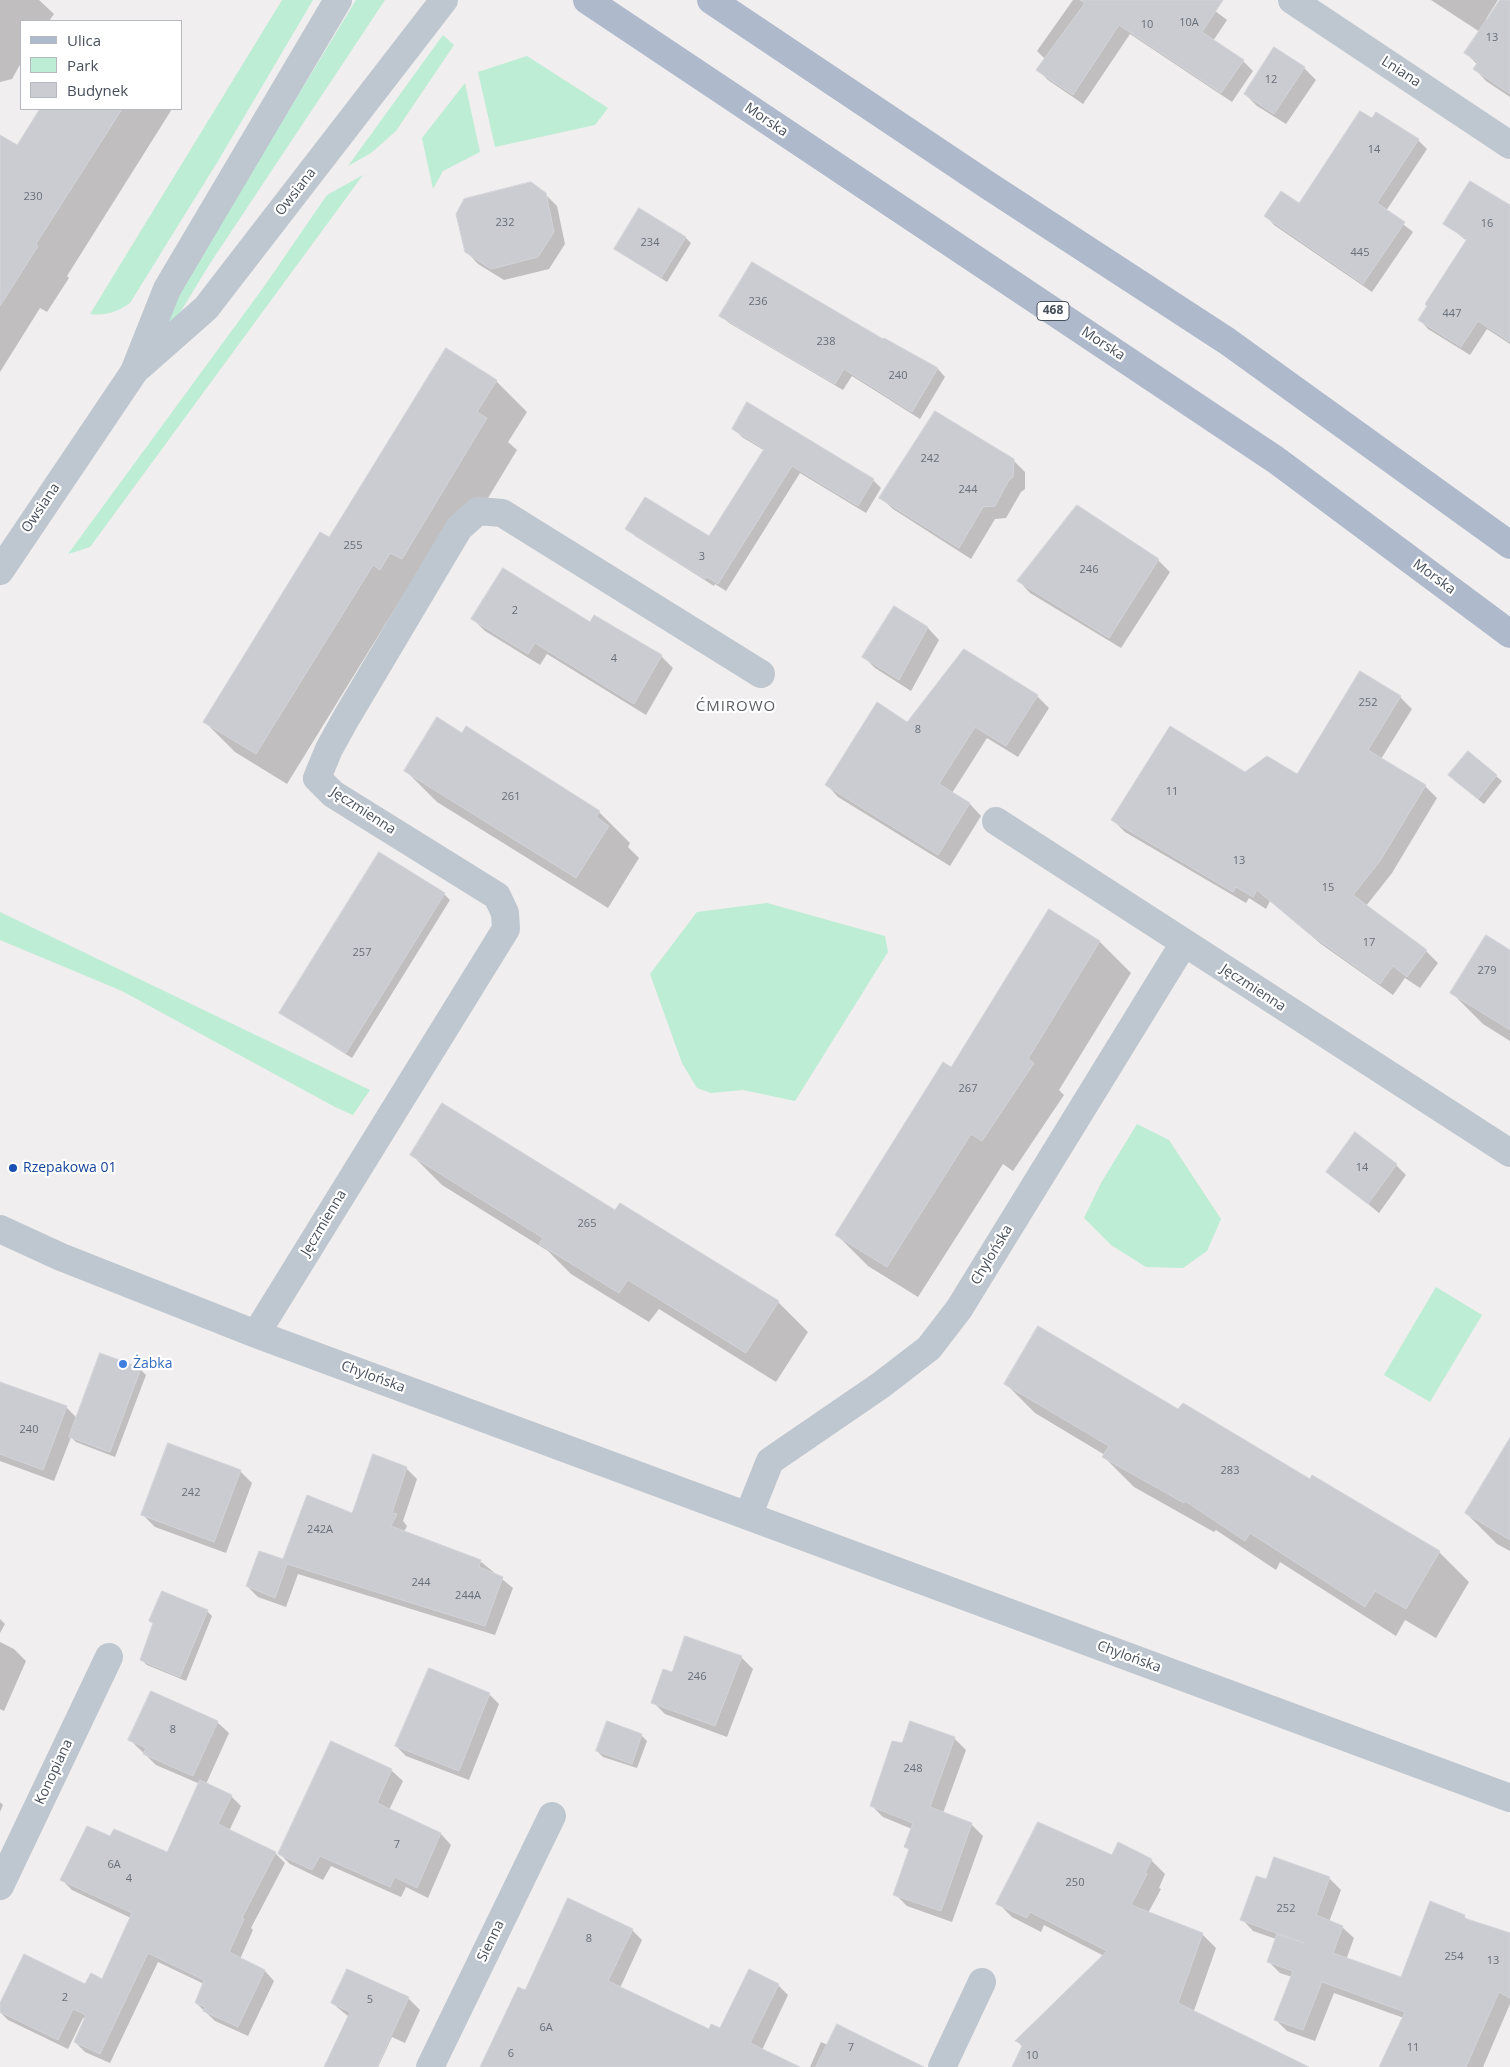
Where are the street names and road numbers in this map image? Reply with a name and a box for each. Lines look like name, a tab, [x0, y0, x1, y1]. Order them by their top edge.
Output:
street label: Lniana	[1378, 53, 1424, 91]
street label: Morska	[741, 99, 791, 141]
street label: Owsiana	[272, 165, 320, 219]
road number: 468	[1037, 302, 1069, 321]
street label: Morska	[1078, 324, 1128, 364]
street label: Owsiana	[18, 480, 64, 536]
street label: Morska	[1409, 556, 1459, 598]
street label: Jęczmienna	[327, 784, 399, 838]
street label: Jęczmienna	[1217, 961, 1289, 1015]
street label: Jęczmienna	[298, 1187, 350, 1259]
street label: Chylońska	[968, 1222, 1016, 1288]
street label: Chylońska	[339, 1358, 407, 1396]
street label: Chylońska	[1095, 1638, 1163, 1676]
street label: Konopiana	[32, 1737, 76, 1807]
street label: Sienna	[474, 1918, 508, 1964]

